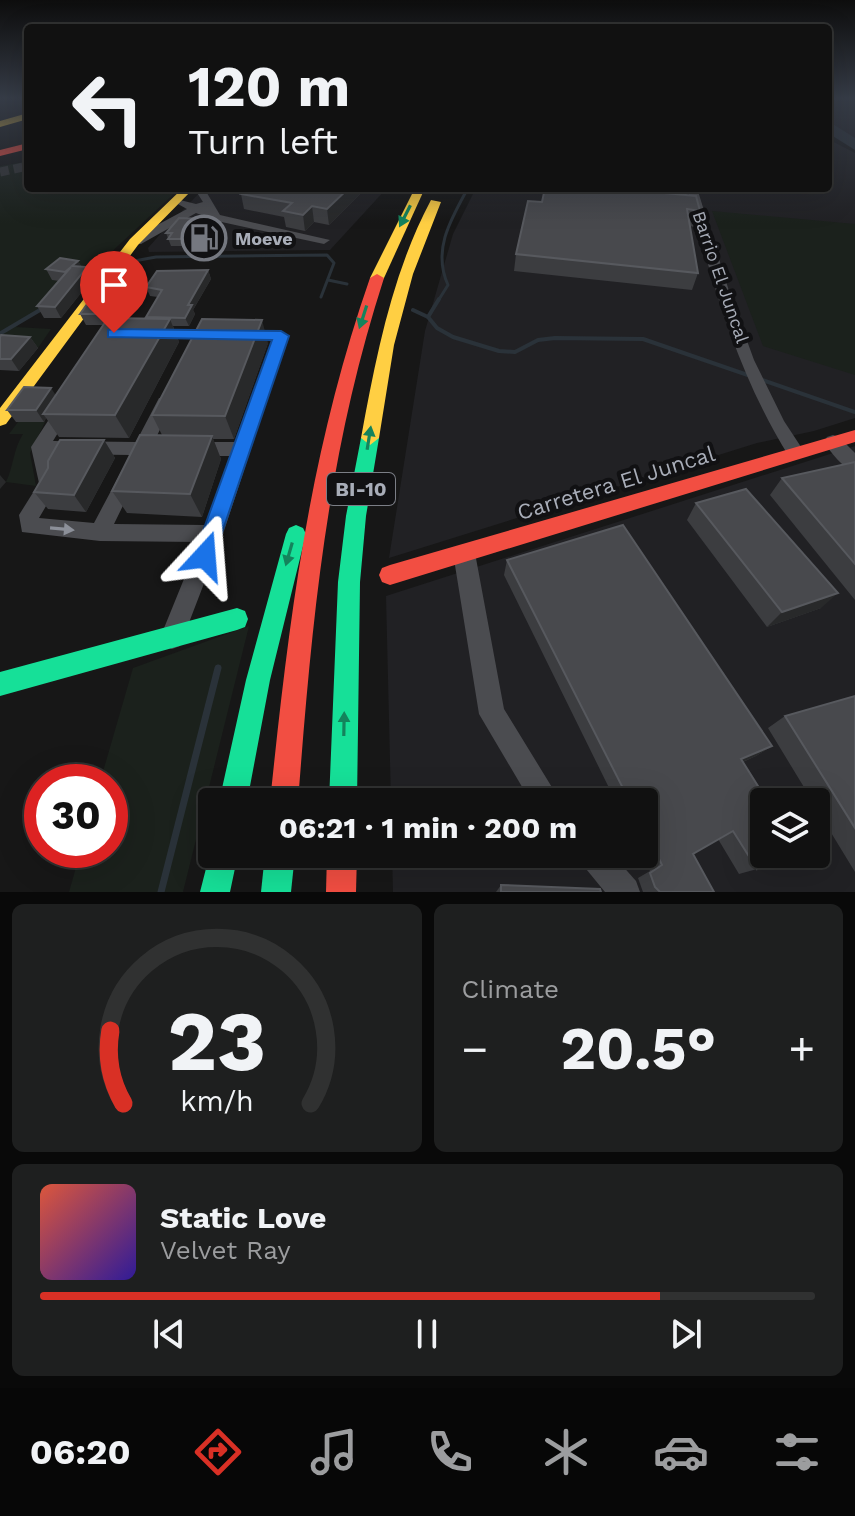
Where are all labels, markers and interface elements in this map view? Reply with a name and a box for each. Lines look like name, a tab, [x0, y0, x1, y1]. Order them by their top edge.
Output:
text: 120 m	[188, 54, 350, 120]
icon: left	[56, 56, 160, 160]
text: Turn left	[188, 121, 338, 163]
one-way arrow	[398, 204, 411, 227]
street label: Barrio El Juncal	[689, 208, 754, 346]
fuel station icon: Moeve	[180, 214, 228, 262]
place label: Moeve	[235, 228, 293, 249]
pin	[80, 251, 148, 333]
icon: arrive	[92, 263, 136, 307]
one-way arrow	[356, 305, 369, 329]
one-way arrow	[363, 425, 376, 450]
street label: Carretera El Juncal	[514, 441, 718, 525]
road number: BI-10	[327, 473, 395, 505]
position arrow	[163, 514, 247, 598]
one-way arrow	[50, 523, 75, 536]
one-way arrow	[282, 543, 295, 567]
one-way arrow	[338, 711, 350, 736]
speed limit sign: 30	[24, 764, 128, 868]
map controls	[750, 788, 830, 868]
button: layers	[750, 788, 830, 868]
text: 06:21 · 1 min · 200 m	[279, 810, 577, 845]
text: Climate	[462, 974, 559, 1004]
text: 23	[167, 993, 266, 1090]
text: 20.5°	[560, 1013, 716, 1084]
text: −	[462, 1023, 488, 1075]
text: +	[788, 1023, 815, 1075]
text: km/h	[180, 1084, 254, 1118]
text: Static Love	[160, 1200, 326, 1235]
text: Velvet Ray	[160, 1235, 291, 1265]
icon: previous	[147, 1312, 191, 1356]
icon: pause	[405, 1312, 449, 1356]
icon: next	[664, 1312, 708, 1356]
icon: directions	[190, 1424, 246, 1480]
icon: music	[306, 1424, 362, 1480]
icon: phone	[422, 1424, 478, 1480]
icon: climate	[538, 1424, 594, 1480]
icon: car	[653, 1424, 709, 1480]
icon: filters	[769, 1424, 825, 1480]
text: 06:20	[30, 1431, 131, 1473]

